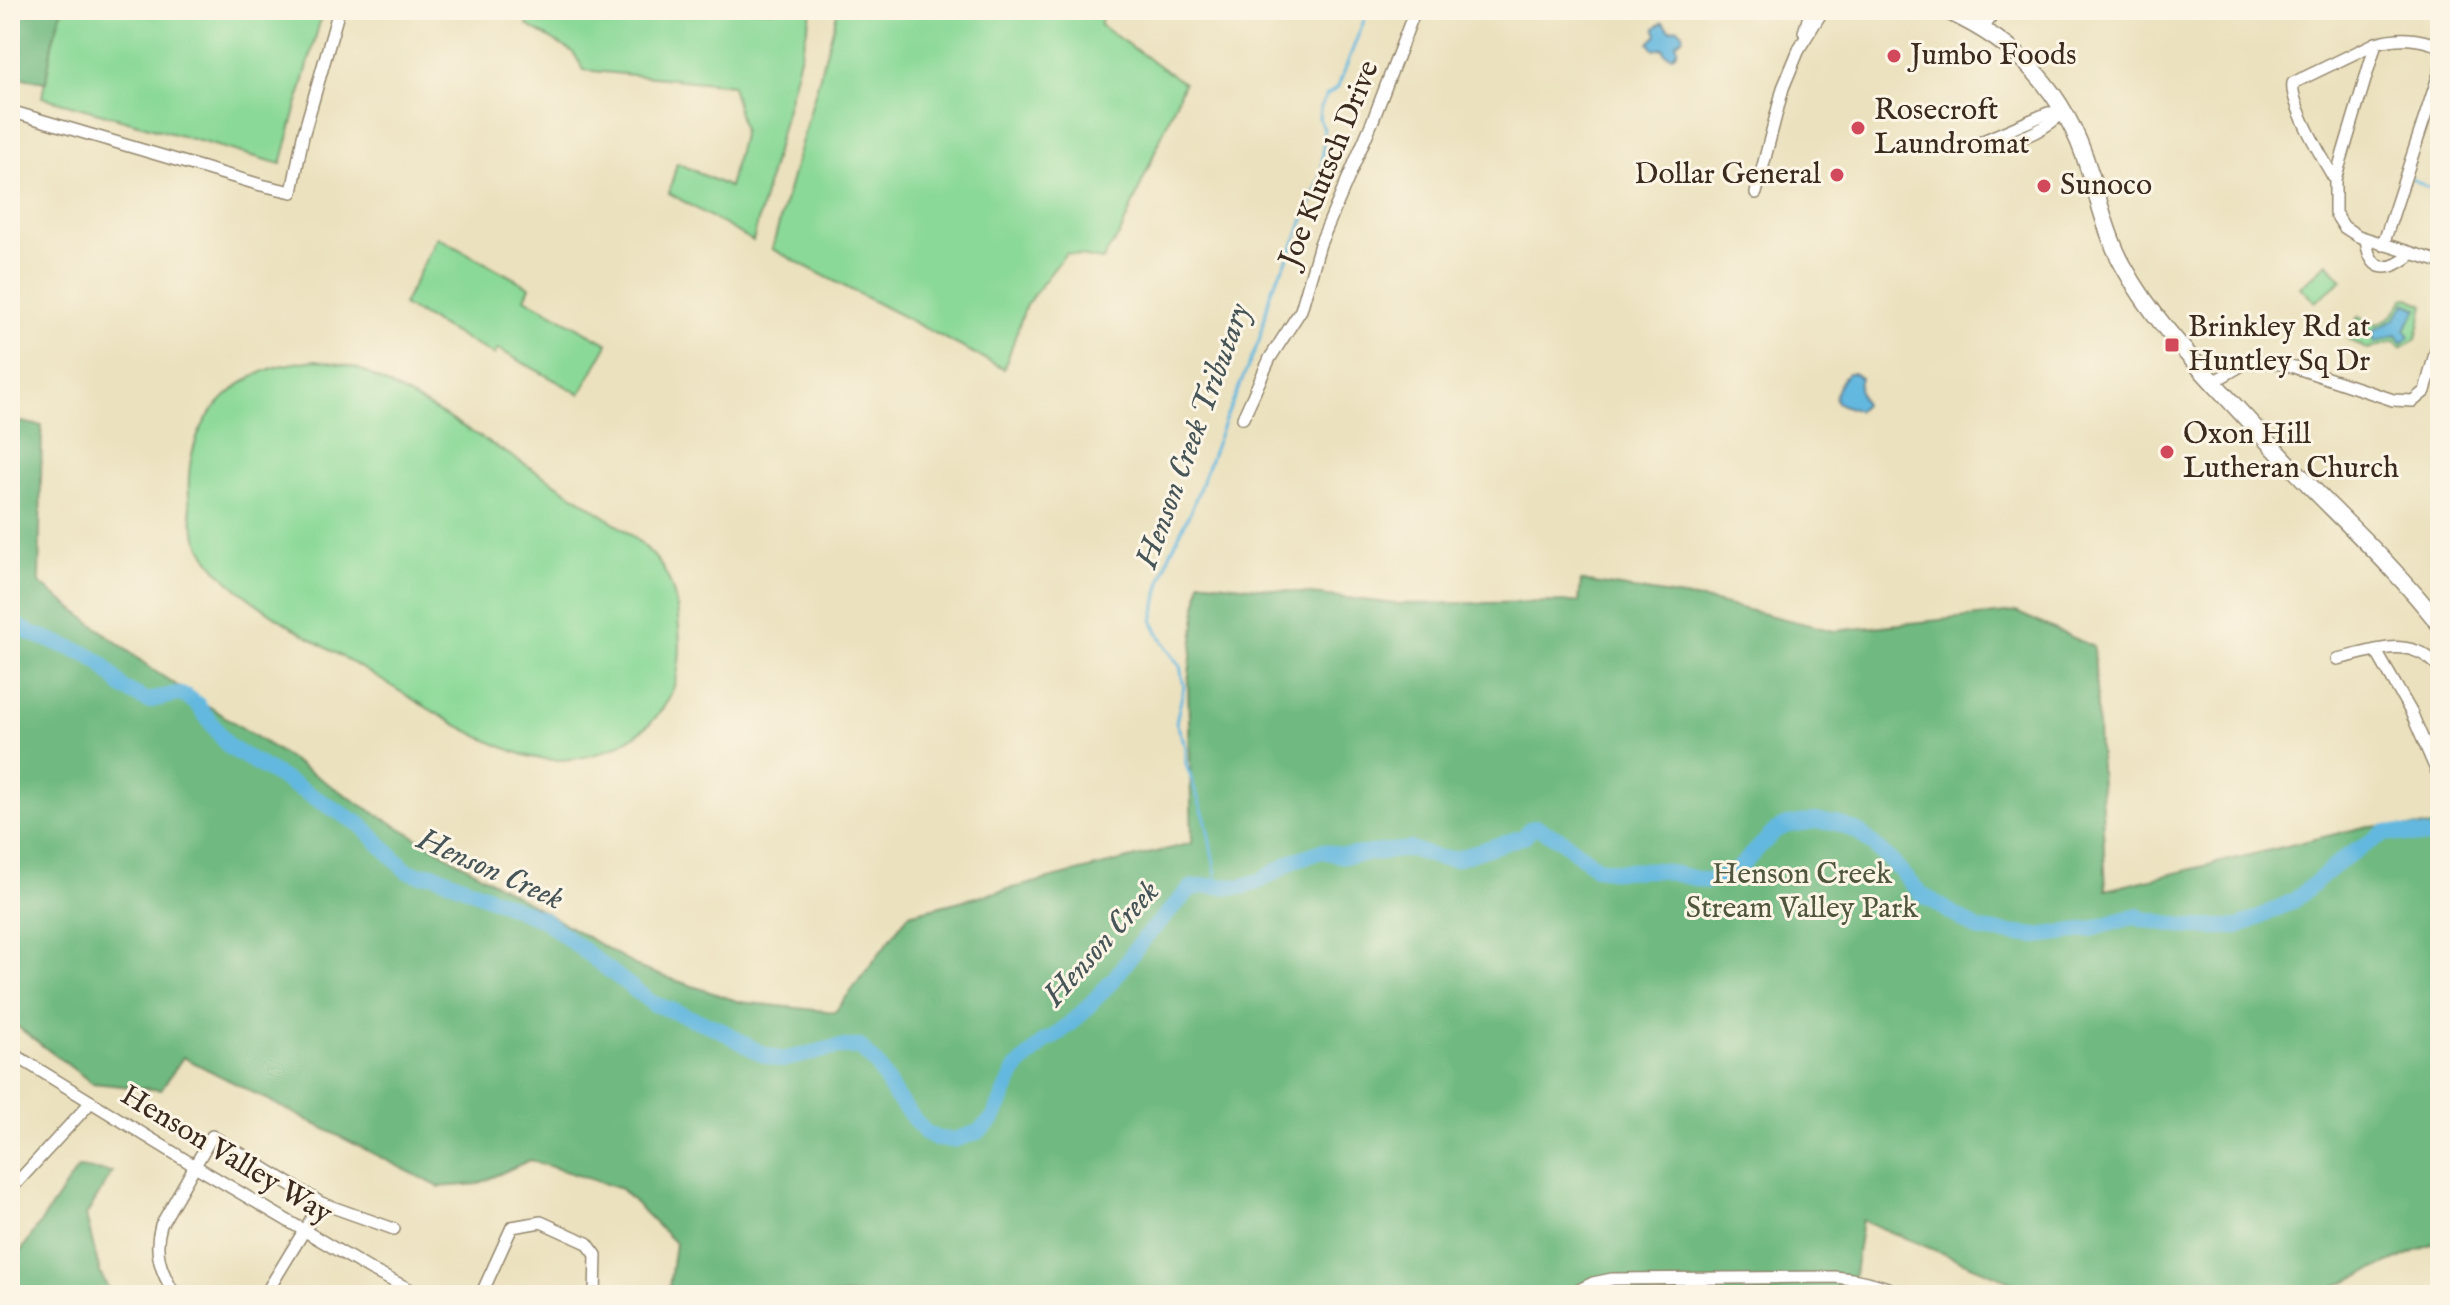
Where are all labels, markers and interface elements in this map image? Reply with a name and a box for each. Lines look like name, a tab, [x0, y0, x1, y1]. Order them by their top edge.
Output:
place label: Jumbo Foods	[1907, 37, 2077, 75]
marker: Jumbo Foods	[1885, 47, 1903, 65]
street label: Joe Klutsch Drive	[1270, 55, 1389, 276]
place label: Rosecroft Laundromat	[1874, 92, 2029, 164]
marker: Rosecroft Laundromat	[1849, 119, 1867, 137]
place label: Dollar General	[1634, 156, 1822, 194]
marker: Dollar General	[1828, 166, 1846, 184]
place label: Sunoco	[2060, 167, 2152, 205]
marker: Sunoco	[2035, 177, 2053, 195]
water label: Henson Creek Tributary	[1127, 297, 1261, 575]
place label: Brinkley Rd at Huntley Sq Dr	[2188, 309, 2371, 381]
marker: Brinkley Rd at Huntley Sq Dr	[2163, 336, 2181, 354]
place label: Oxon Hill Lutheran Church	[2183, 416, 2399, 488]
marker: Oxon Hill Lutheran Church	[2158, 443, 2176, 461]
water label: Henson Creek	[410, 819, 570, 920]
park label: Henson Creek Stream Valley Park	[1686, 856, 1919, 928]
water label: Henson Creek	[1034, 872, 1169, 1016]
street label: Henson Valley Way	[113, 1077, 339, 1233]

